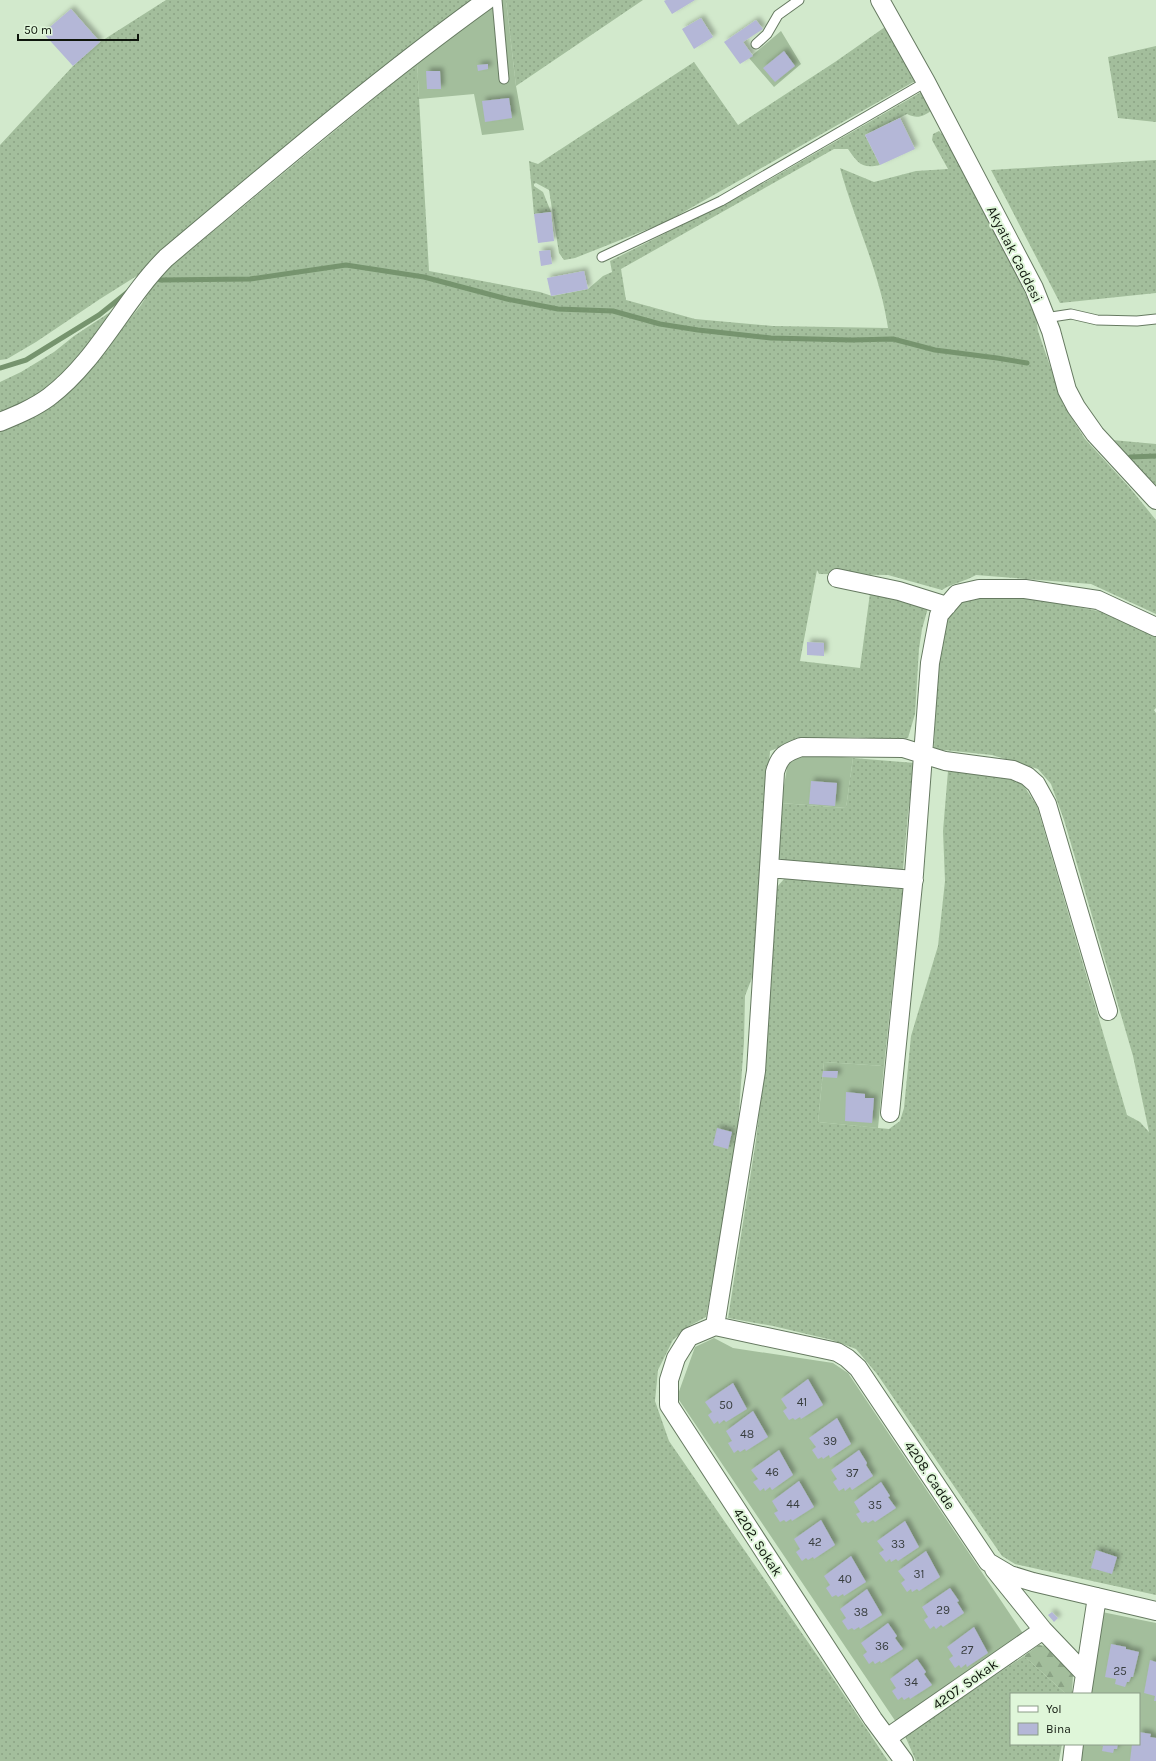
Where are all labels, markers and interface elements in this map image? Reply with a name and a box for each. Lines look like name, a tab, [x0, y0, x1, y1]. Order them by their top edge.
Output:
scale bar	[18, 16, 138, 42]
text: 50 m	[24, 23, 52, 37]
street label: Akyatak Caddesi	[983, 203, 1046, 305]
house number: 41	[797, 1395, 807, 1409]
house number: 50	[719, 1398, 733, 1412]
house number: 48	[740, 1427, 754, 1441]
house number: 39	[823, 1434, 837, 1448]
street label: 4208. Cadde	[901, 1438, 959, 1513]
house number: 46	[765, 1465, 779, 1479]
house number: 37	[846, 1466, 859, 1480]
house number: 44	[786, 1497, 800, 1511]
house number: 35	[868, 1498, 882, 1512]
street label: 4202. Sokak	[729, 1505, 786, 1580]
house number: 42	[808, 1535, 822, 1549]
house number: 33	[891, 1537, 905, 1551]
house number: 31	[913, 1567, 925, 1581]
house number: 40	[838, 1572, 852, 1586]
house number: 29	[936, 1603, 950, 1617]
house number: 38	[854, 1605, 868, 1619]
house number: 36	[875, 1639, 889, 1653]
house number: 27	[961, 1643, 974, 1657]
street label: 4207. Sokak	[929, 1656, 1001, 1713]
house number: 25	[1113, 1664, 1127, 1678]
house number: 34	[904, 1675, 918, 1689]
legend	[1010, 1693, 1140, 1745]
text: Yol	[1046, 1702, 1062, 1716]
text: Bina	[1046, 1722, 1071, 1736]

